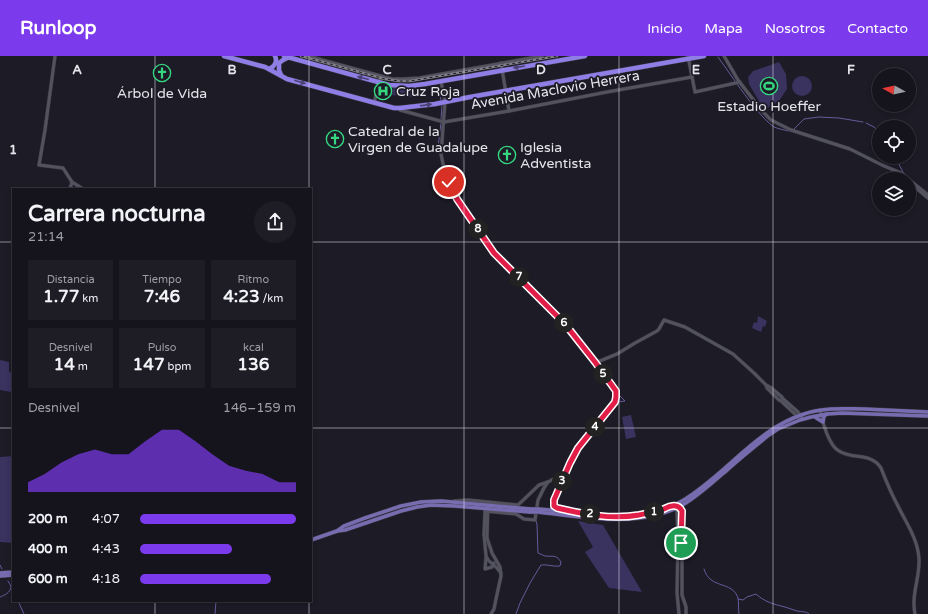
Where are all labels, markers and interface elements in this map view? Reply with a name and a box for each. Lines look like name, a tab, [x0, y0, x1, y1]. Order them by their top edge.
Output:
text: Runloop	[20, 17, 97, 39]
text: Inicio	[647, 20, 683, 37]
text: Mapa	[705, 20, 743, 37]
text: Nosotros	[765, 20, 825, 37]
text: Contacto	[847, 20, 908, 37]
text: A	[72, 62, 82, 78]
text: B	[227, 62, 237, 78]
text: C	[382, 62, 392, 78]
text: D	[536, 62, 546, 78]
text: E	[692, 62, 700, 78]
text: F	[847, 62, 855, 78]
church icon: Árbol de Vida	[152, 63, 172, 83]
one-way arrow	[512, 65, 525, 71]
street label: Avenida Maclovio Herrera	[469, 67, 641, 113]
north arrow	[872, 68, 916, 112]
map controls	[872, 68, 916, 216]
one-way arrow	[357, 75, 369, 81]
sports icon: Estadio Hoeffer	[759, 76, 779, 96]
one-way arrow	[294, 79, 306, 85]
hospital icon: Cruz Roja	[373, 81, 393, 101]
place label: Cruz Roja	[396, 83, 460, 100]
place label: Árbol de Vida	[117, 85, 207, 102]
place label: Estadio Hoeffer	[717, 98, 821, 115]
one-way arrow	[420, 102, 432, 108]
button: locate	[872, 120, 916, 164]
place label: Catedral de la Virgen de Guadalupe	[348, 123, 488, 156]
church icon: Catedral de la Virgen de Guadalupe	[325, 129, 345, 149]
place label: Iglesia Adventista	[520, 139, 591, 172]
text: 1	[9, 142, 17, 158]
church icon: Iglesia Adventista	[497, 145, 517, 165]
pin	[432, 165, 466, 199]
icon: check	[438, 171, 460, 193]
button: layers	[872, 172, 916, 216]
text: Carrera nocturna	[28, 201, 206, 227]
button: share	[254, 201, 296, 243]
pin: 8	[468, 219, 488, 239]
text: 8	[475, 222, 481, 235]
text: 21:14	[28, 229, 64, 245]
pin: 7	[509, 267, 529, 287]
text: 7	[516, 270, 522, 283]
text: Distancia	[47, 273, 95, 286]
text: Tiempo	[142, 273, 182, 286]
text: Ritmo	[238, 273, 269, 286]
text: 1.77	[43, 286, 79, 307]
text: 7:46	[144, 286, 180, 307]
text: 4:23	[223, 286, 260, 307]
text: km	[79, 292, 98, 305]
text: /km	[260, 292, 283, 305]
pin: 6	[554, 313, 574, 333]
text: 6	[561, 316, 567, 329]
text: Desnivel	[49, 341, 93, 354]
text: Pulso	[148, 341, 176, 354]
text: kcal	[243, 341, 264, 354]
text: 14	[54, 354, 75, 375]
text: 147	[133, 354, 165, 375]
text: 136	[237, 354, 269, 375]
text: m	[75, 360, 88, 373]
text: bpm	[165, 360, 191, 373]
pin: 5	[593, 364, 613, 384]
text: 5	[600, 367, 606, 380]
text: Desnivel	[28, 400, 80, 416]
text: 146–159 m	[223, 400, 296, 416]
pin: 4	[585, 417, 605, 437]
text: 4	[592, 420, 598, 433]
pin: 3	[552, 471, 572, 491]
text: 3	[559, 474, 565, 487]
pin: 1	[644, 502, 664, 522]
pin: 2	[580, 504, 600, 524]
text: 1	[651, 505, 657, 518]
text: 2	[587, 507, 593, 520]
text: 200 m	[28, 511, 68, 527]
text: 4:07	[92, 511, 120, 527]
pin	[664, 526, 698, 560]
icon: arrive	[670, 532, 692, 554]
text: 400 m	[28, 541, 68, 557]
text: 4:43	[92, 541, 120, 557]
text: 600 m	[28, 571, 68, 587]
text: 4:18	[92, 571, 120, 587]

